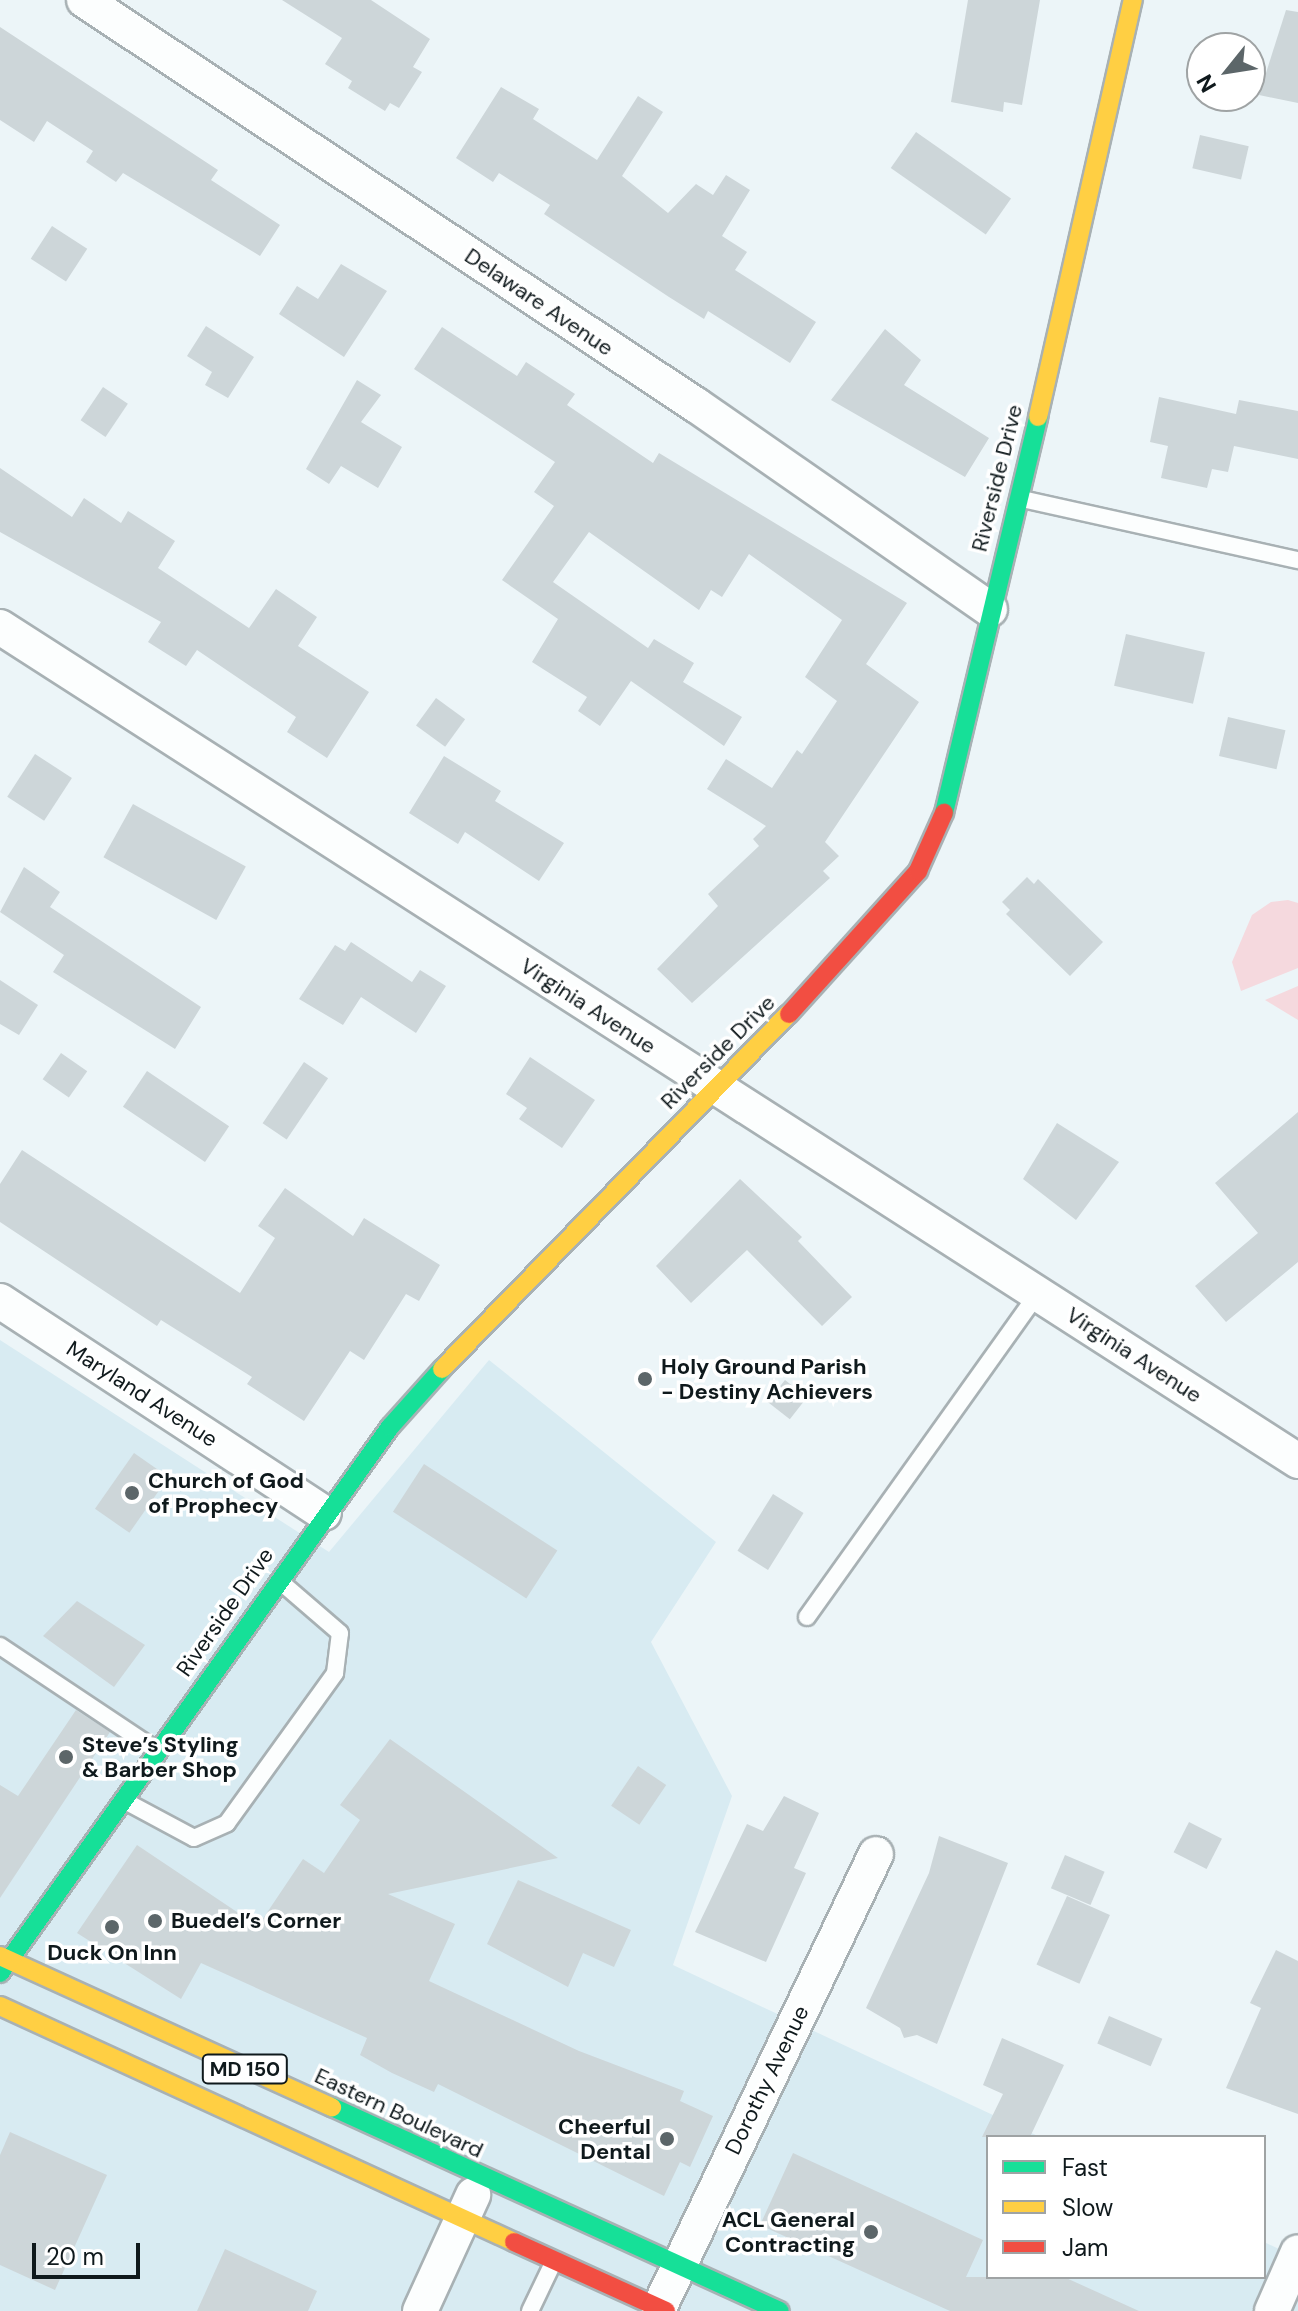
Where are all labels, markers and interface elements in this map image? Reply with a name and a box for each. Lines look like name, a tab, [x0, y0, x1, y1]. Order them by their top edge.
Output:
north arrow	[1186, 32, 1266, 112]
text: N	[1190, 69, 1223, 97]
street label: Delaware Avenue	[460, 243, 618, 361]
street label: Riverside Drive	[966, 402, 1028, 554]
street label: Virginia Avenue	[515, 952, 661, 1060]
street label: Riverside Drive	[655, 989, 781, 1115]
street label: Virginia Avenue	[1061, 1301, 1207, 1409]
street label: Maryland Avenue	[62, 1335, 222, 1453]
place label: Holy Ground Parish - Destiny Achievers	[661, 1353, 873, 1404]
marker: Holy Ground Parish - Destiny Achievers	[636, 1370, 654, 1388]
place label: Church of God of Prophecy	[148, 1467, 304, 1518]
marker: Church of God of Prophecy	[123, 1484, 141, 1502]
street label: Riverside Drive	[171, 1543, 279, 1681]
place label: Steve’s Styling & Barber Shop	[82, 1731, 239, 1782]
marker: Steve’s Styling & Barber Shop	[57, 1748, 75, 1766]
place label: Buedel’s Corner	[171, 1908, 341, 1934]
marker: Buedel’s Corner	[146, 1912, 164, 1930]
marker: Duck On Inn	[103, 1918, 121, 1936]
place label: Duck On Inn	[47, 1940, 177, 1966]
street label: Dorothy Avenue	[720, 2001, 814, 2159]
road number: MD 150	[201, 2053, 289, 2085]
street label: Eastern Boulevard	[311, 2062, 487, 2164]
place label: Cheerful Dental	[558, 2113, 651, 2164]
marker: Cheerful Dental	[658, 2130, 676, 2148]
legend	[986, 2135, 1266, 2279]
text: Fast	[1062, 2152, 1108, 2183]
text: Slow	[1062, 2192, 1113, 2223]
place label: ACL General Contracting	[722, 2206, 855, 2258]
marker: ACL General Contracting	[862, 2223, 880, 2241]
scale bar	[36, 2227, 144, 2277]
text: Jam	[1062, 2232, 1108, 2263]
text: 20 m	[46, 2241, 104, 2272]

